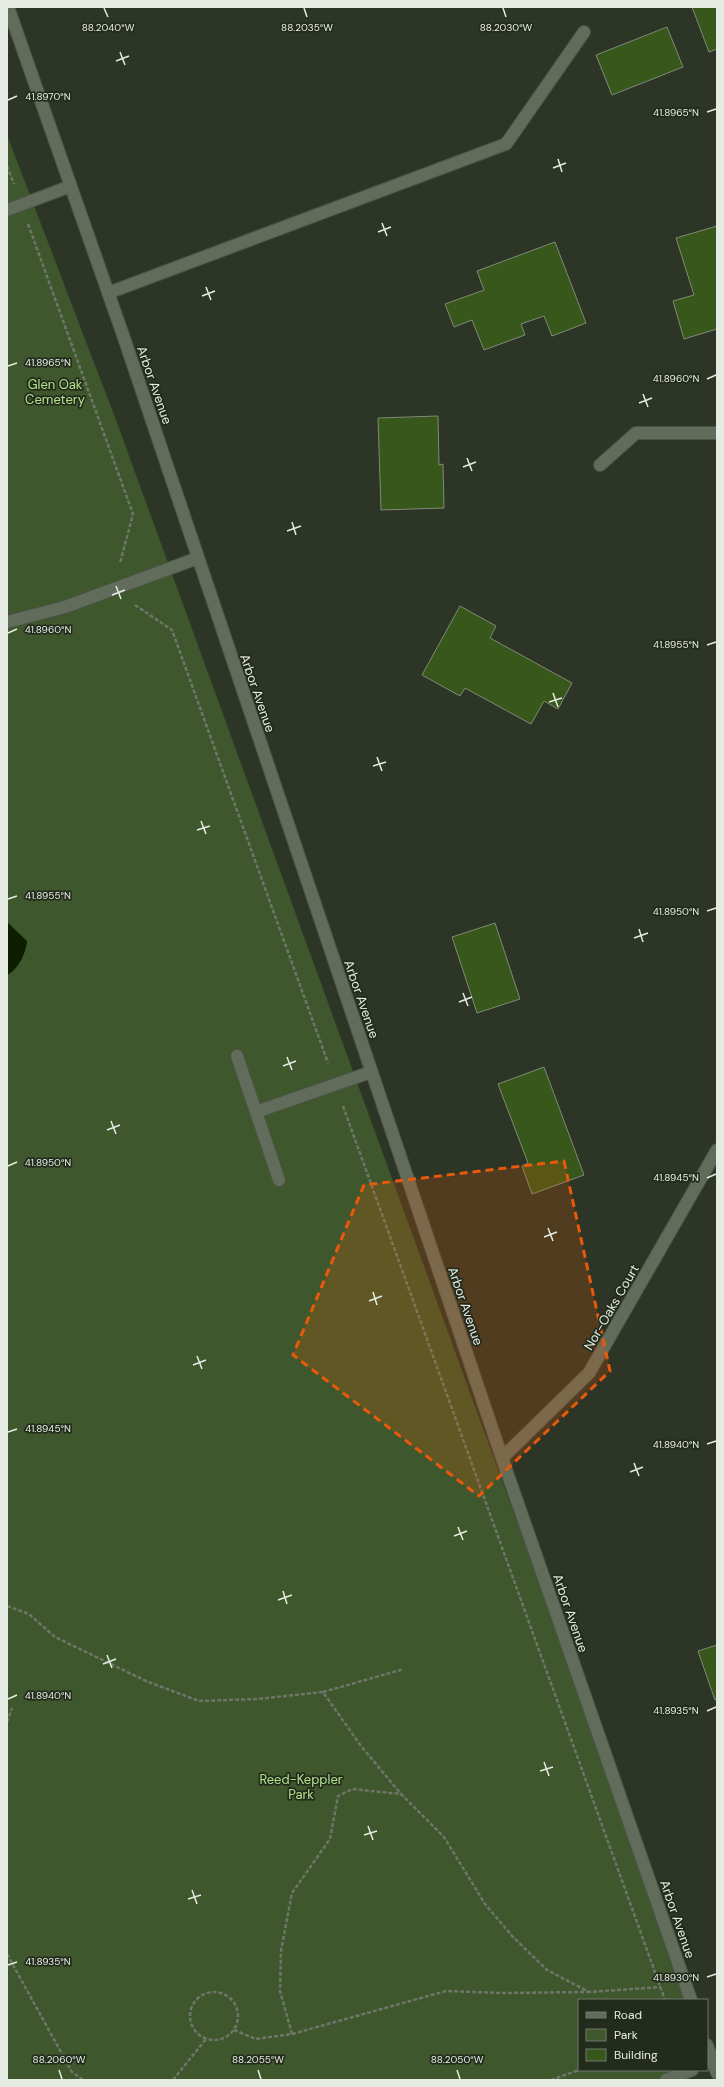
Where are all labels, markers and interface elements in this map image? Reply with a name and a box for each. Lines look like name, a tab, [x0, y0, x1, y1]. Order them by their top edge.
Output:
text: 88.2040°W	[82, 21, 135, 34]
text: 88.2035°W	[281, 21, 333, 34]
text: 88.2030°W	[480, 21, 533, 34]
text: 41.8970°N	[25, 90, 71, 103]
text: 41.8965°N	[653, 106, 699, 119]
street label: Arbor Avenue	[133, 344, 176, 427]
text: 41.8965°N	[25, 356, 71, 369]
text: 41.8960°N	[653, 372, 699, 385]
park label: Glen Oak Cemetery	[25, 376, 85, 408]
text: 41.8960°N	[25, 623, 71, 636]
text: 41.8955°N	[653, 638, 699, 651]
street label: Arbor Avenue	[236, 652, 279, 735]
text: 41.8955°N	[25, 889, 71, 902]
text: 41.8950°N	[653, 905, 699, 918]
street label: Arbor Avenue	[340, 958, 383, 1041]
text: 41.8950°N	[25, 1156, 71, 1169]
text: 41.8945°N	[653, 1171, 699, 1184]
street label: Nor-Oaks Court	[580, 1261, 643, 1353]
street label: Arbor Avenue	[444, 1265, 487, 1348]
text: 41.8945°N	[25, 1422, 71, 1435]
text: 41.8940°N	[653, 1438, 699, 1451]
street label: Arbor Avenue	[549, 1572, 592, 1655]
text: 41.8940°N	[25, 1689, 71, 1702]
text: 41.8935°N	[653, 1704, 699, 1717]
park label: Reed-Keppler Park	[259, 1771, 343, 1803]
street label: Arbor Avenue	[656, 1878, 699, 1961]
text: 41.8935°N	[25, 1955, 71, 1968]
text: 41.8930°N	[653, 1971, 699, 1984]
legend	[578, 1999, 708, 2071]
text: Road	[614, 2007, 642, 2023]
text: Park	[614, 2027, 638, 2043]
text: Building	[614, 2047, 658, 2063]
text: 88.2060°W	[33, 2053, 86, 2066]
text: 88.2055°W	[232, 2053, 284, 2066]
text: 88.2050°W	[431, 2053, 484, 2066]

